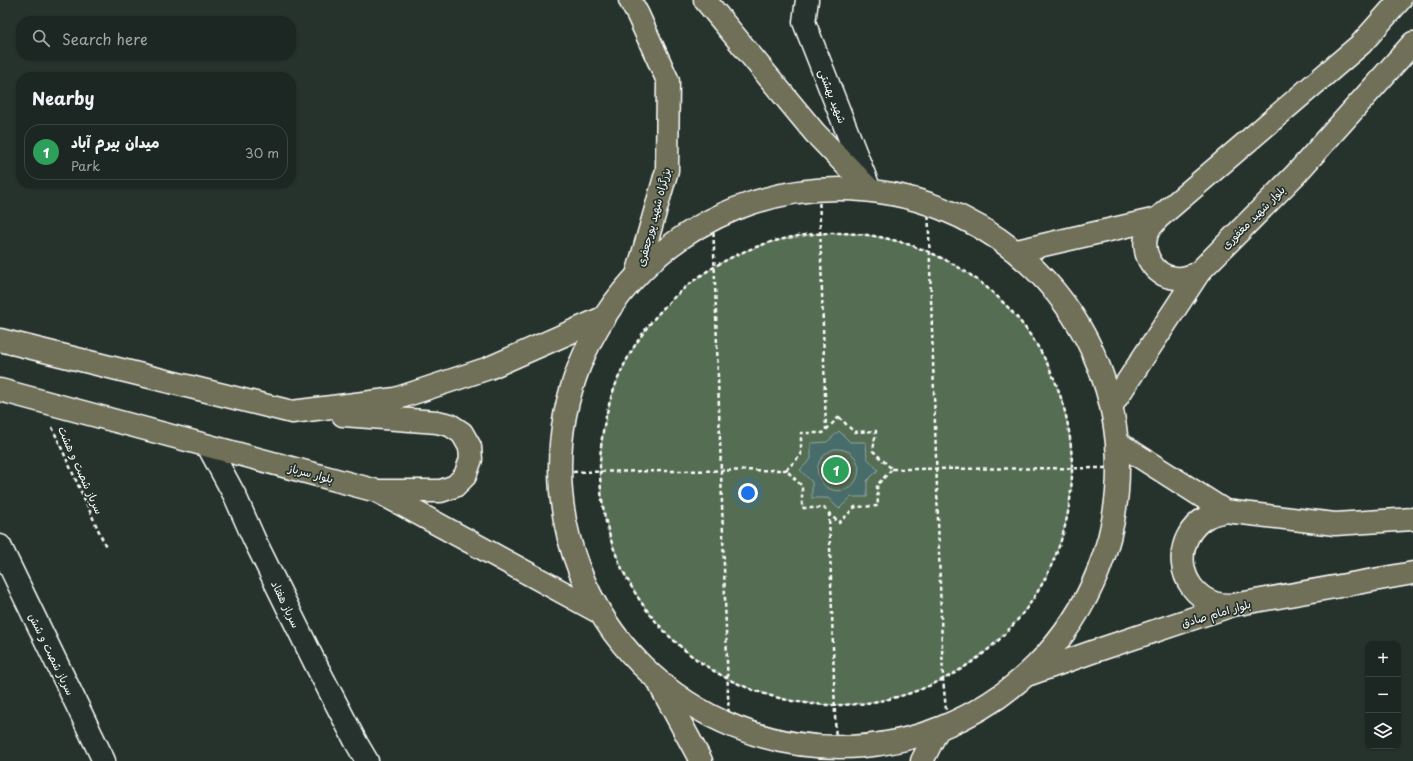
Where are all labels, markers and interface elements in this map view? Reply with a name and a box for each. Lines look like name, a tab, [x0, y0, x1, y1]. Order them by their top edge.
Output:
search box	[16, 16, 296, 60]
icon: search	[30, 27, 52, 49]
text: Search here	[62, 27, 148, 50]
street label: شهید بهشتی	[815, 66, 851, 126]
text: Nearby	[32, 85, 94, 111]
text: میدان بیرم آباد	[71, 130, 159, 153]
text: 1	[43, 143, 49, 162]
text: 30 m	[245, 143, 279, 162]
text: Park	[71, 156, 100, 175]
street label: بزرگراه شهید پورجعفری	[632, 166, 674, 268]
street label: بلوار شهید مغفوری	[1217, 181, 1289, 253]
street label: سرباز شصت و هشت	[54, 423, 108, 517]
pin: 1	[823, 455, 849, 485]
street label: بلوار سرباز	[286, 459, 335, 487]
your location	[738, 483, 758, 503]
street label: سرباز هفتاد	[267, 577, 305, 631]
street label: بلوار امام صادق	[1179, 595, 1253, 632]
street label: سرباز شصت و شش	[25, 610, 79, 698]
map controls	[1365, 641, 1401, 749]
button: +	[1365, 641, 1401, 677]
button: −	[1365, 677, 1401, 713]
button: layers	[1365, 713, 1401, 749]

